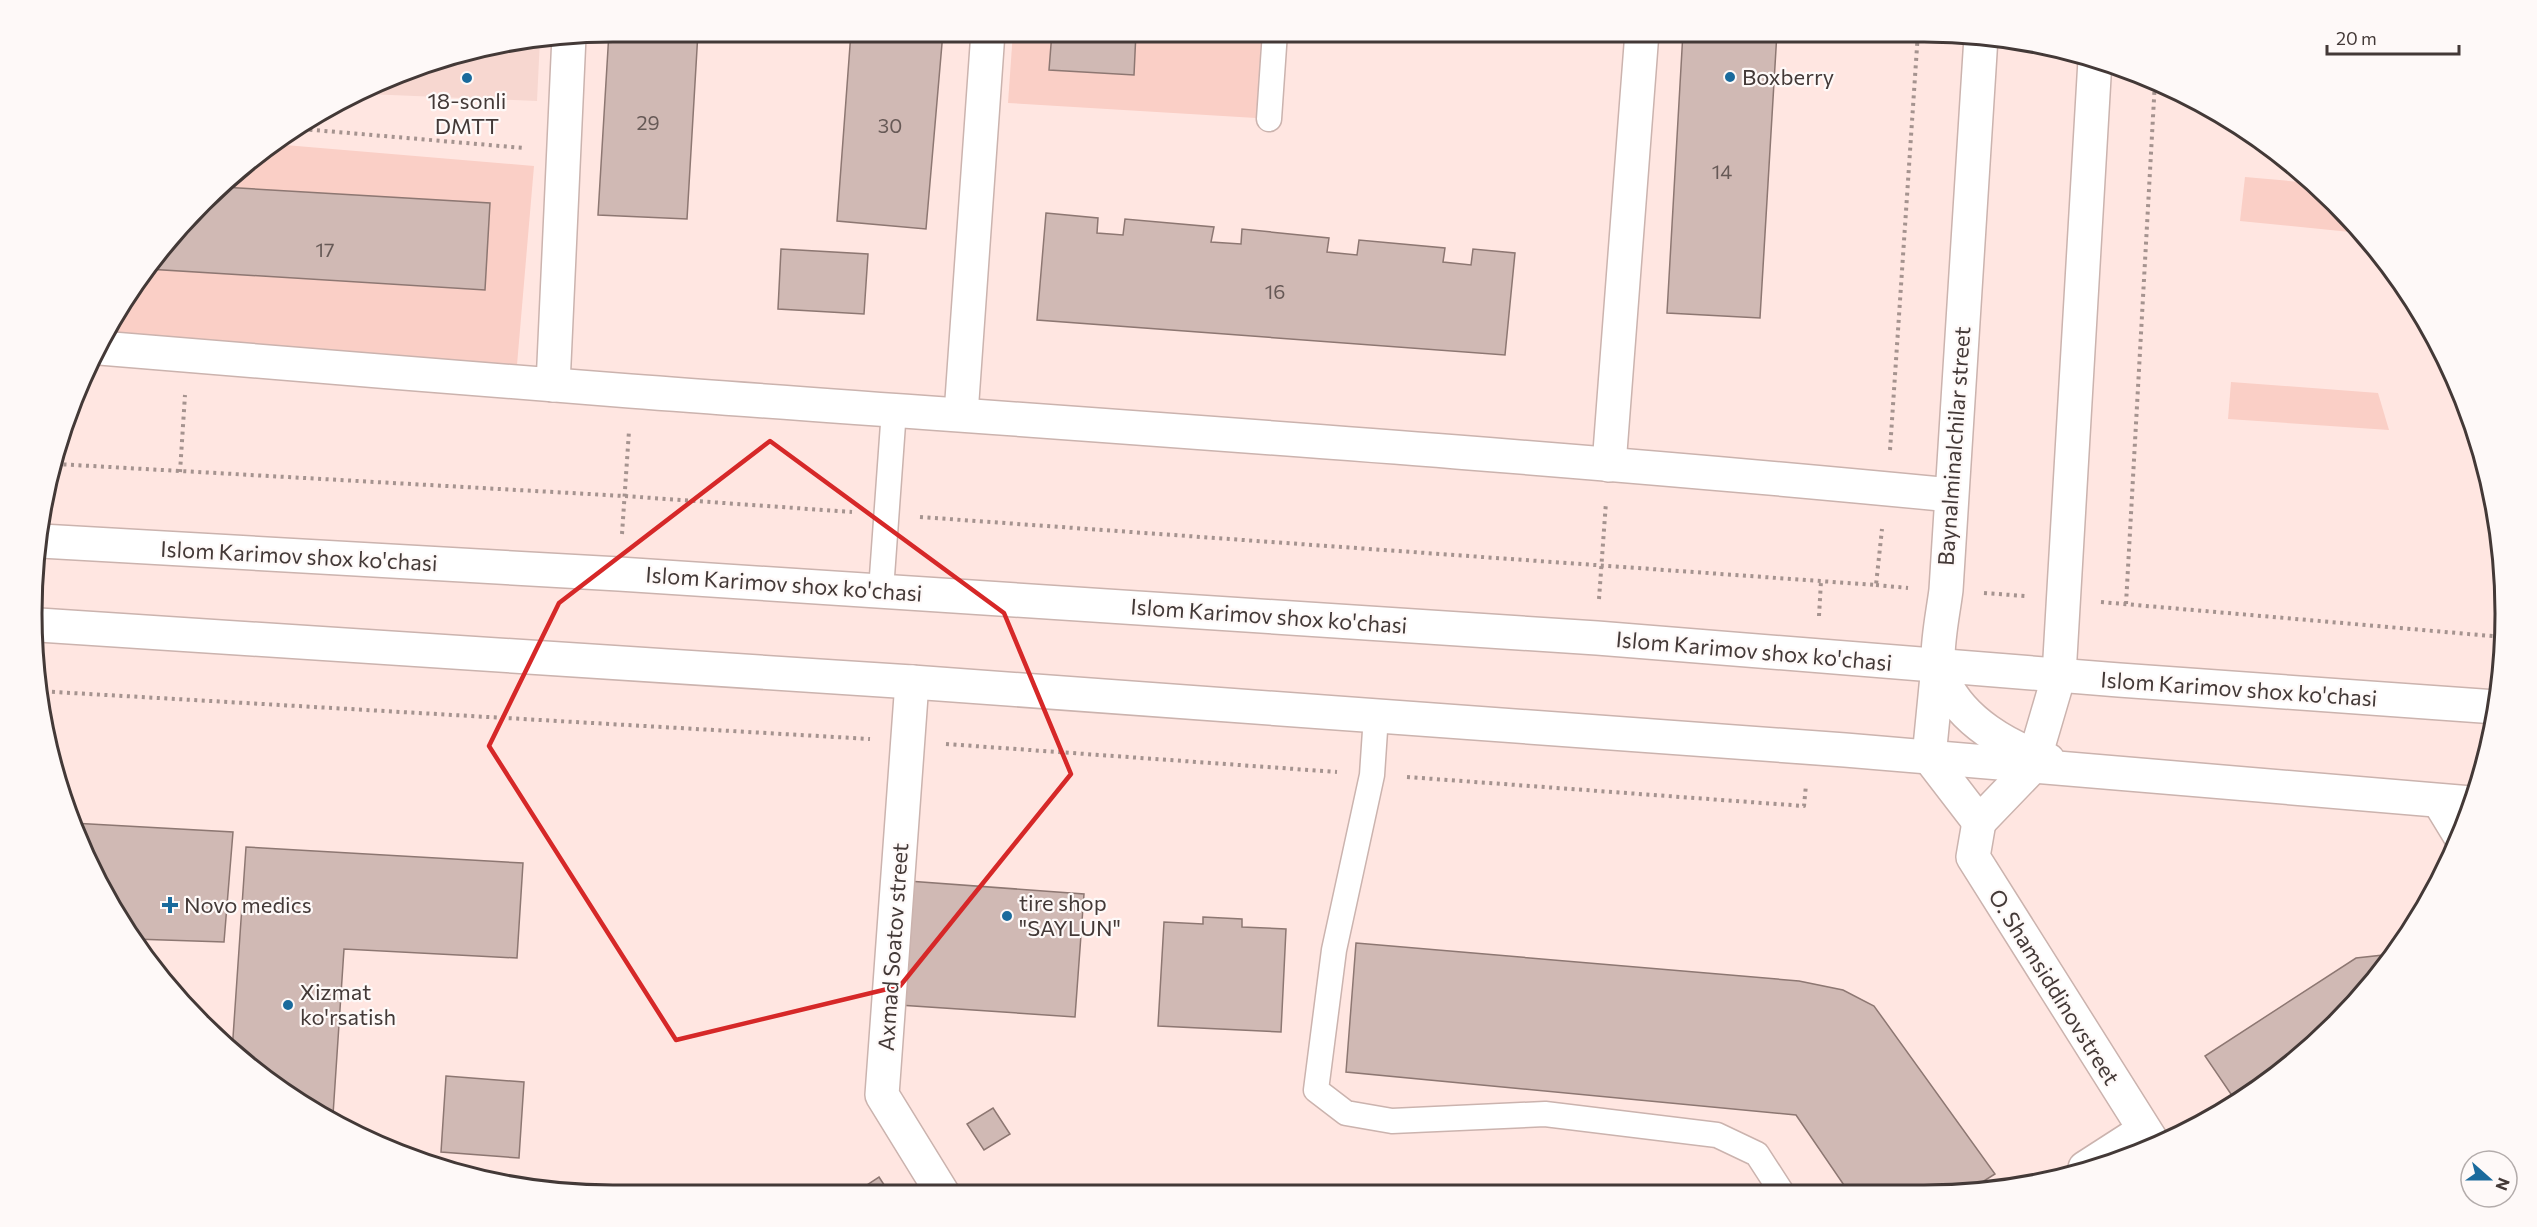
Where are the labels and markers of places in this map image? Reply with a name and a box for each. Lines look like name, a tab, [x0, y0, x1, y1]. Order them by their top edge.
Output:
place label: Boxberry	[1742, 63, 1834, 90]
marker: Boxberry	[1723, 70, 1737, 84]
marker: 18-sonli DMTT	[460, 71, 474, 85]
place label: 18-sonli DMTT	[427, 87, 507, 139]
place label: tire shop "SAYLUN"	[1019, 889, 1121, 941]
place label: Novo medics	[184, 891, 312, 918]
marker: Novo medics	[161, 896, 179, 914]
marker: tire shop "SAYLUN"	[1000, 909, 1014, 923]
place label: Xizmat ko'rsatish	[300, 978, 396, 1030]
marker: Xizmat ko'rsatish	[281, 998, 295, 1012]

